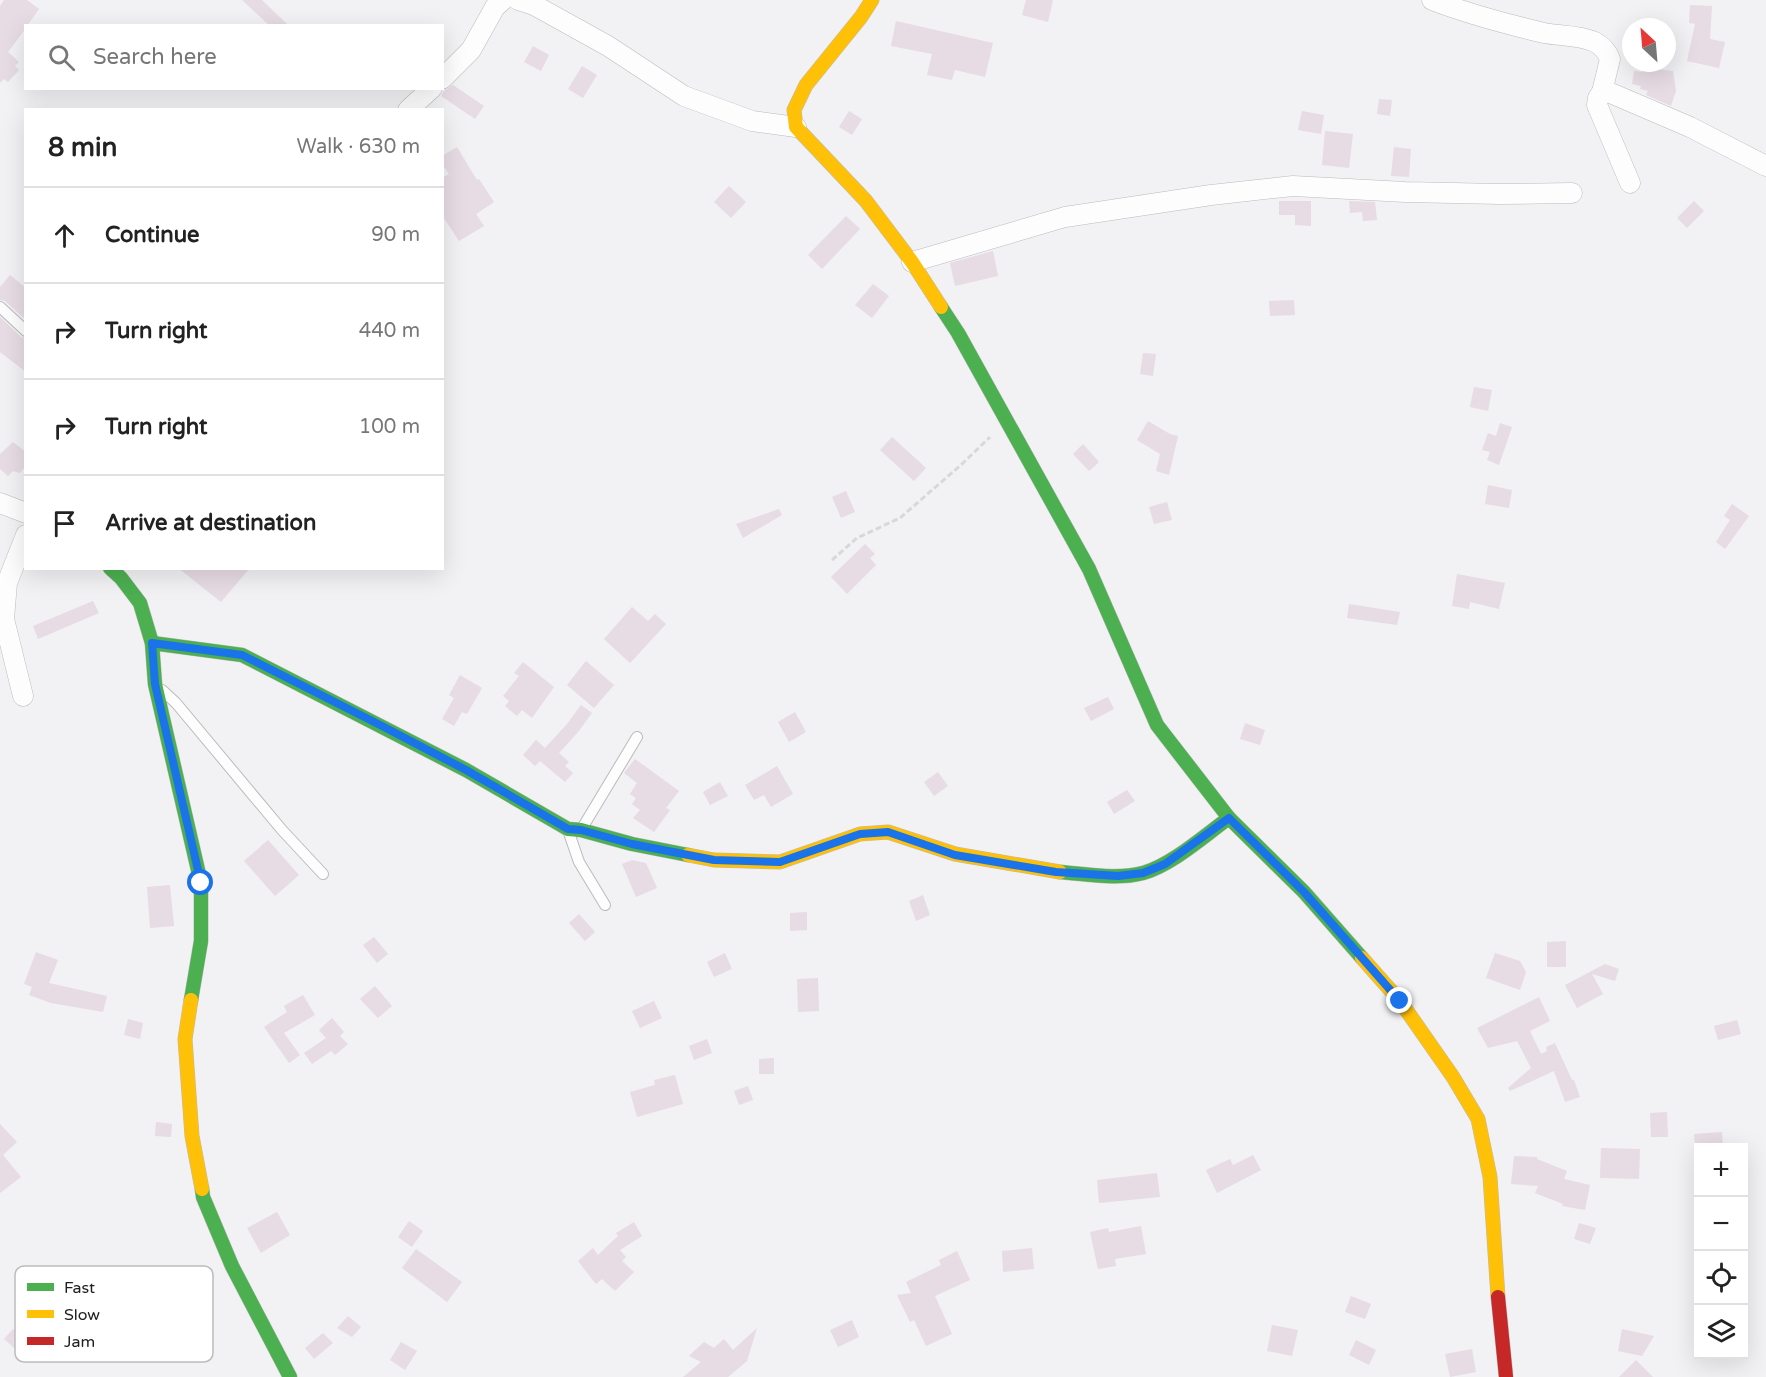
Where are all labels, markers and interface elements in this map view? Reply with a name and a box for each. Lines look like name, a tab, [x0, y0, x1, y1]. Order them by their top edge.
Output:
north arrow	[1622, 18, 1676, 72]
search box	[24, 24, 444, 90]
icon: search	[45, 41, 78, 74]
text: Search here	[93, 44, 217, 70]
text: 8 min	[48, 132, 117, 163]
text: Walk · 630 m	[297, 135, 420, 159]
icon: ahead	[48, 219, 81, 252]
text: Continue	[105, 222, 200, 248]
text: 90 m	[371, 223, 420, 247]
icon: right	[48, 315, 81, 348]
text: Turn right	[105, 318, 207, 344]
text: 440 m	[359, 319, 420, 343]
icon: right	[48, 411, 81, 444]
text: Turn right	[105, 414, 207, 440]
text: 100 m	[359, 415, 420, 439]
icon: arrive	[48, 507, 81, 540]
text: Arrive at destination	[105, 510, 316, 536]
route start	[187, 869, 213, 895]
route end	[1386, 987, 1412, 1013]
map controls	[1694, 1143, 1748, 1359]
button: +	[1694, 1143, 1748, 1197]
button: −	[1694, 1197, 1748, 1251]
button: locate	[1694, 1251, 1748, 1305]
legend	[15, 1266, 213, 1362]
text: Fast	[64, 1278, 95, 1298]
text: Slow	[64, 1305, 100, 1325]
button: layers	[1694, 1305, 1748, 1359]
text: Jam	[64, 1332, 95, 1352]

